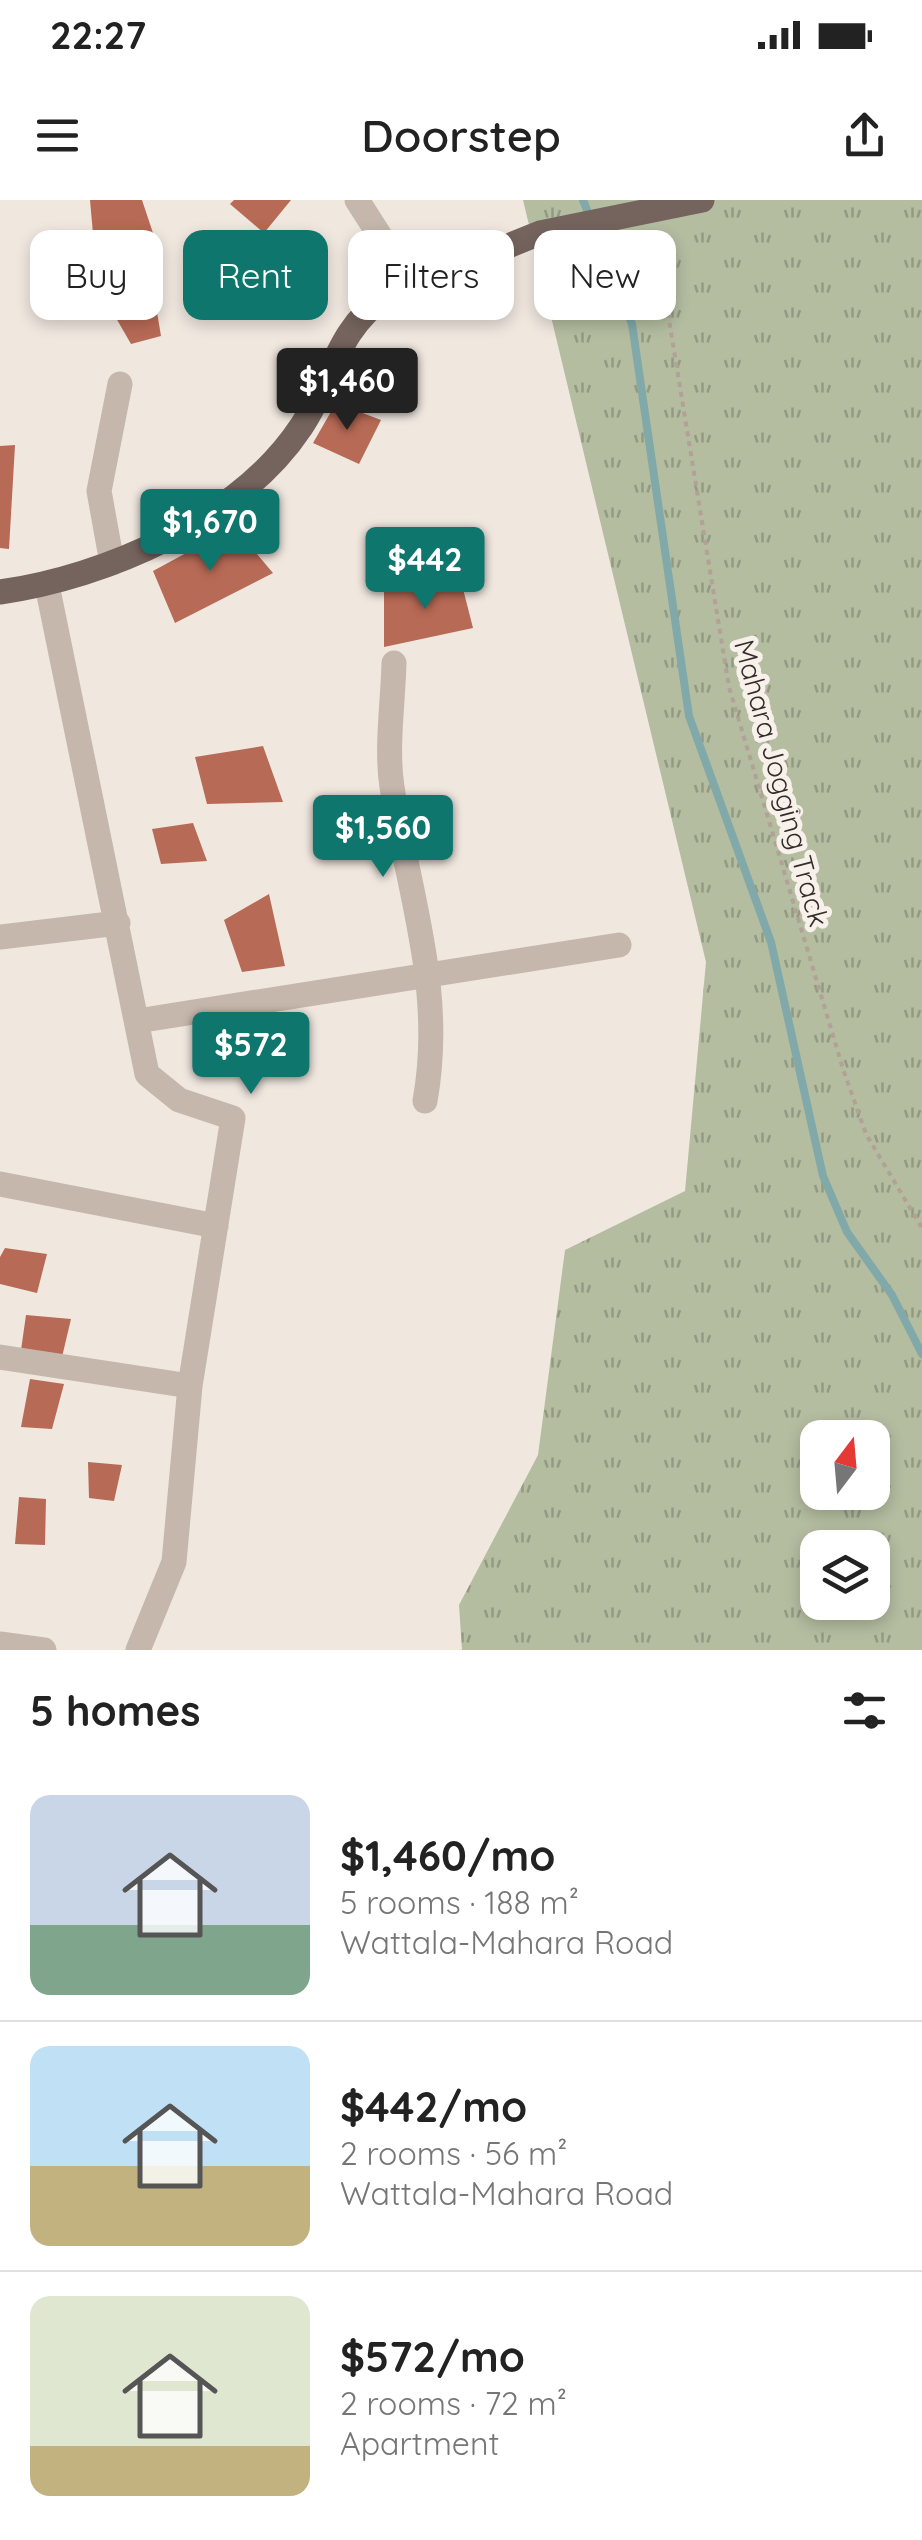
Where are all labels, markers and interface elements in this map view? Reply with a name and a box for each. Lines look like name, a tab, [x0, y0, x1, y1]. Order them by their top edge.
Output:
text: 22:27	[50, 11, 146, 59]
text: Doorstep	[361, 107, 561, 163]
icon: menu	[30, 108, 85, 163]
icon: share	[837, 108, 892, 163]
chip: Buy	[30, 230, 163, 320]
chip: Rent	[183, 230, 328, 320]
chip: Filters	[348, 230, 514, 320]
chip: New	[534, 230, 676, 320]
pin: $1,460	[266, 348, 428, 433]
text: $1,460	[299, 360, 395, 400]
pin: $1,670	[129, 489, 291, 574]
text: $1,670	[162, 501, 258, 541]
pin: $442	[366, 527, 484, 612]
text: $442	[388, 539, 462, 579]
street label: Mahara Jogging Track	[727, 636, 837, 930]
pin: $1,560	[302, 795, 464, 880]
text: $1,560	[335, 807, 431, 847]
pin: $572	[192, 1012, 310, 1097]
text: $572	[214, 1024, 288, 1064]
north arrow	[800, 1420, 890, 1510]
map controls	[800, 1420, 890, 1620]
button: layers	[800, 1530, 890, 1620]
icon: filters	[837, 1683, 892, 1738]
text: 5 homes	[30, 1684, 201, 1737]
text: $1,460/mo	[340, 1829, 555, 1882]
icon: home	[110, 1835, 230, 1955]
text: 5 rooms · 188 m²	[340, 1882, 579, 1922]
text: Wattala-Mahara Road	[340, 1922, 673, 1962]
text: $442/mo	[340, 2080, 527, 2133]
icon: home	[110, 2086, 230, 2206]
text: 2 rooms · 56 m²	[340, 2133, 567, 2173]
text: Wattala-Mahara Road	[340, 2173, 673, 2213]
text: $572/mo	[340, 2330, 525, 2383]
icon: home	[110, 2336, 230, 2456]
text: 2 rooms · 72 m²	[340, 2383, 567, 2423]
text: Apartment	[340, 2423, 499, 2463]

